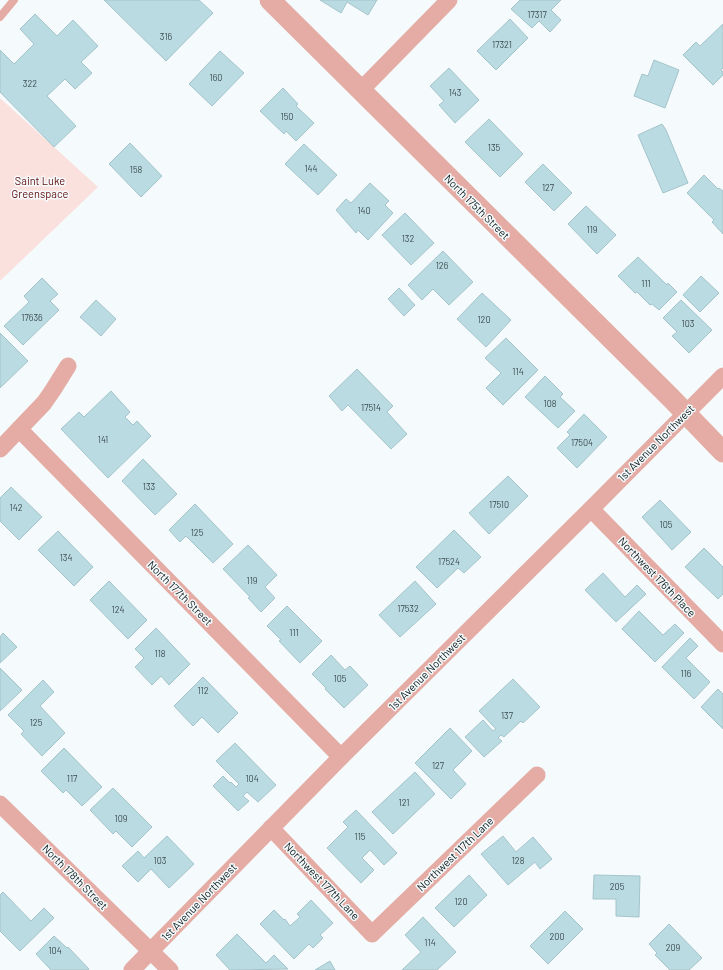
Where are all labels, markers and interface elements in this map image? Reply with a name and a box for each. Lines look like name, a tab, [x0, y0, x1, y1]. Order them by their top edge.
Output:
house number: 17317	[527, 9, 547, 20]
house number: 316	[160, 31, 173, 42]
house number: 17321	[492, 39, 512, 50]
house number: 160	[210, 72, 222, 83]
house number: 322	[23, 78, 37, 89]
house number: 143	[449, 87, 462, 98]
house number: 150	[281, 111, 293, 122]
house number: 135	[488, 142, 501, 153]
house number: 144	[304, 163, 318, 174]
house number: 158	[130, 164, 143, 175]
street label: North 175th Street	[442, 171, 513, 242]
park label: Saint Luke Greenspace	[12, 174, 69, 200]
house number: 127	[542, 182, 555, 193]
house number: 140	[357, 205, 371, 216]
house number: 119	[586, 224, 598, 235]
house number: 132	[402, 233, 414, 244]
house number: 126	[436, 260, 449, 271]
house number: 111	[641, 278, 651, 289]
house number: 17636	[21, 312, 43, 323]
house number: 120	[477, 314, 491, 325]
house number: 103	[682, 318, 695, 329]
house number: 114	[512, 366, 524, 377]
house number: 108	[544, 398, 557, 409]
house number: 17514	[361, 402, 381, 413]
street label: 1st Avenue Northwest	[615, 402, 697, 484]
house number: 141	[98, 434, 108, 445]
house number: 17504	[571, 437, 593, 448]
house number: 133	[143, 481, 156, 492]
house number: 17510	[489, 499, 509, 510]
house number: 142	[10, 502, 23, 513]
house number: 105	[660, 519, 673, 530]
house number: 125	[191, 527, 204, 538]
street label: Northwest 176th Place	[616, 534, 699, 619]
house number: 134	[60, 552, 72, 563]
house number: 17524	[438, 556, 460, 567]
street label: North 177th Street	[145, 558, 215, 628]
house number: 119	[246, 575, 258, 586]
house number: 17532	[397, 603, 419, 614]
house number: 124	[112, 604, 125, 615]
house number: 111	[289, 627, 299, 638]
street label: 1st Avenue Northwest	[386, 631, 468, 713]
house number: 118	[154, 648, 166, 659]
house number: 116	[681, 668, 692, 679]
house number: 105	[334, 673, 347, 684]
house number: 112	[197, 685, 209, 696]
house number: 137	[501, 710, 514, 721]
house number: 125	[30, 717, 43, 728]
house number: 127	[432, 760, 445, 771]
house number: 117	[67, 773, 78, 784]
house number: 104	[245, 773, 259, 784]
house number: 121	[399, 797, 410, 808]
house number: 109	[115, 813, 128, 824]
street label: Northwest 117th Lane	[414, 814, 496, 893]
house number: 115	[355, 831, 366, 842]
street label: Northwest 177th Lane	[282, 839, 363, 922]
street label: North 178th Street	[40, 841, 111, 912]
house number: 103	[154, 855, 167, 866]
house number: 128	[512, 855, 525, 866]
street label: 1st Avenue Northwest	[158, 860, 239, 943]
house number: 205	[610, 881, 625, 892]
house number: 120	[454, 896, 468, 907]
house number: 200	[550, 931, 565, 942]
house number: 114	[424, 937, 436, 948]
house number: 209	[666, 942, 681, 953]
house number: 104	[48, 945, 62, 956]

